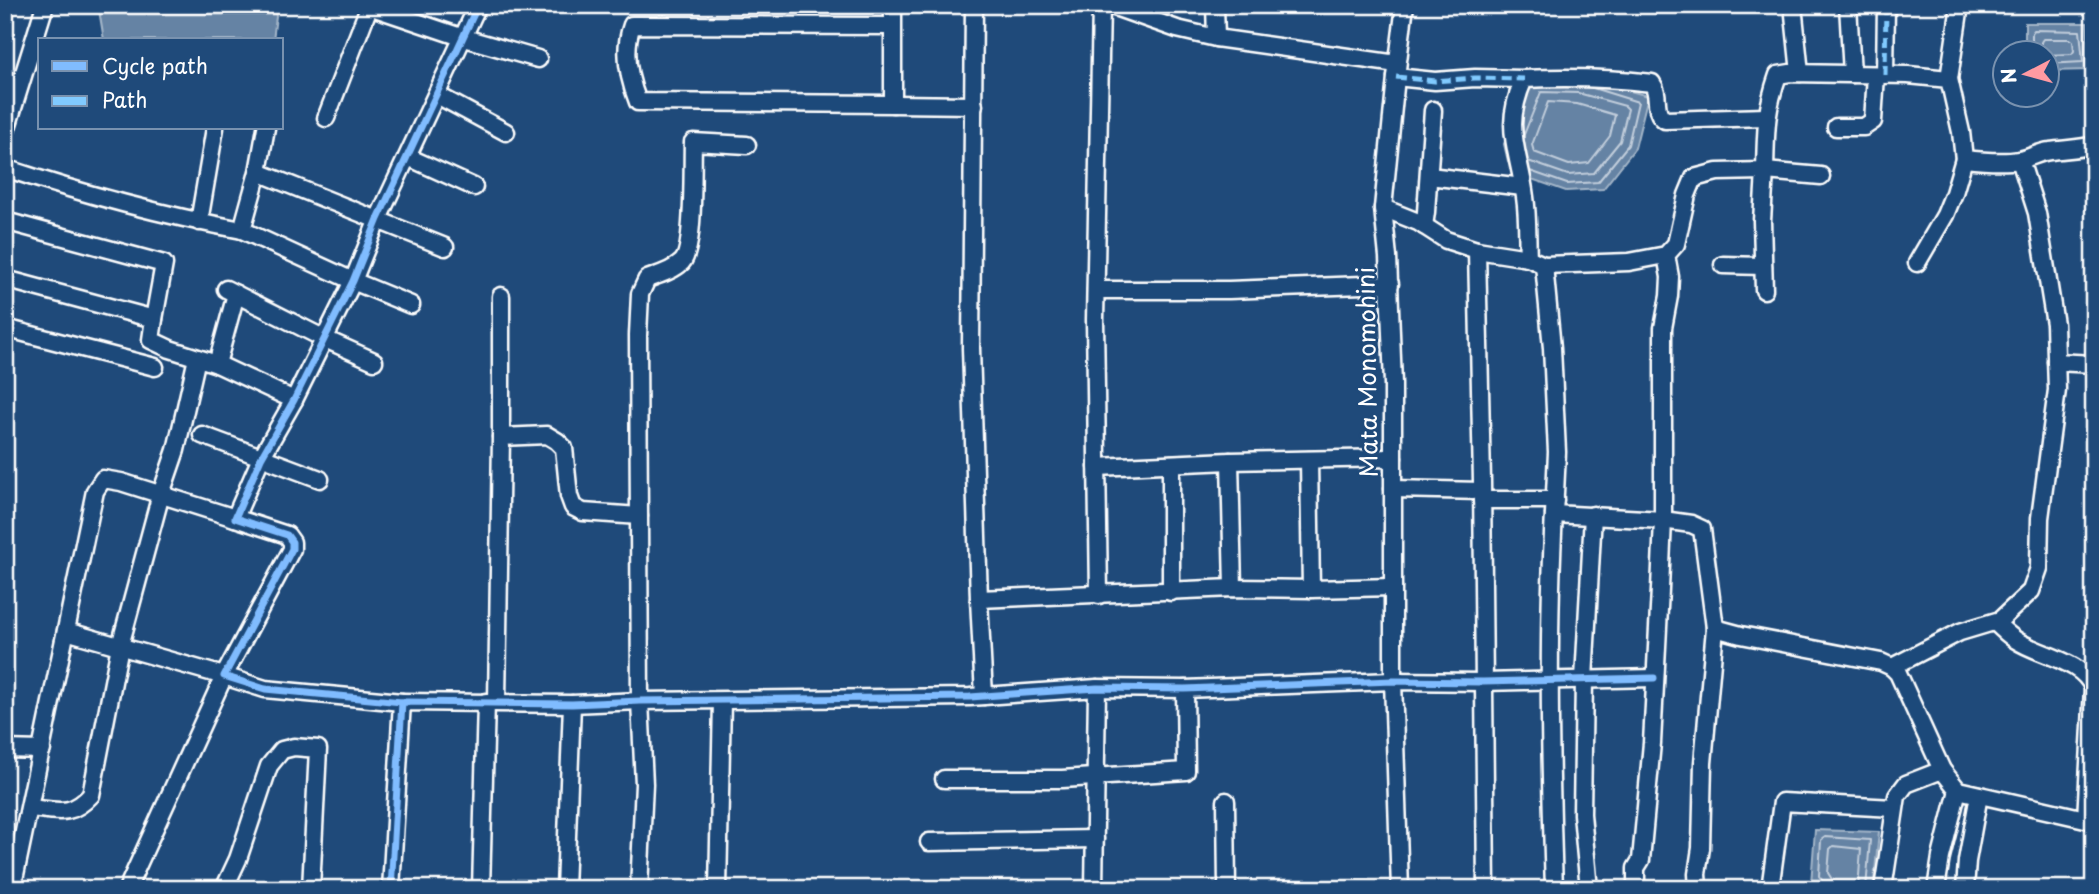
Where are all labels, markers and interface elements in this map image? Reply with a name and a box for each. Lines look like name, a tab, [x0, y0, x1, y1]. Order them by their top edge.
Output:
legend	[38, 38, 284, 130]
north arrow	[1990, 38, 2060, 108]
text: Cycle path	[102, 49, 208, 81]
text: N	[1993, 67, 2023, 85]
text: Path	[102, 83, 147, 115]
street label: Mata Monomohini	[1346, 266, 1386, 478]

